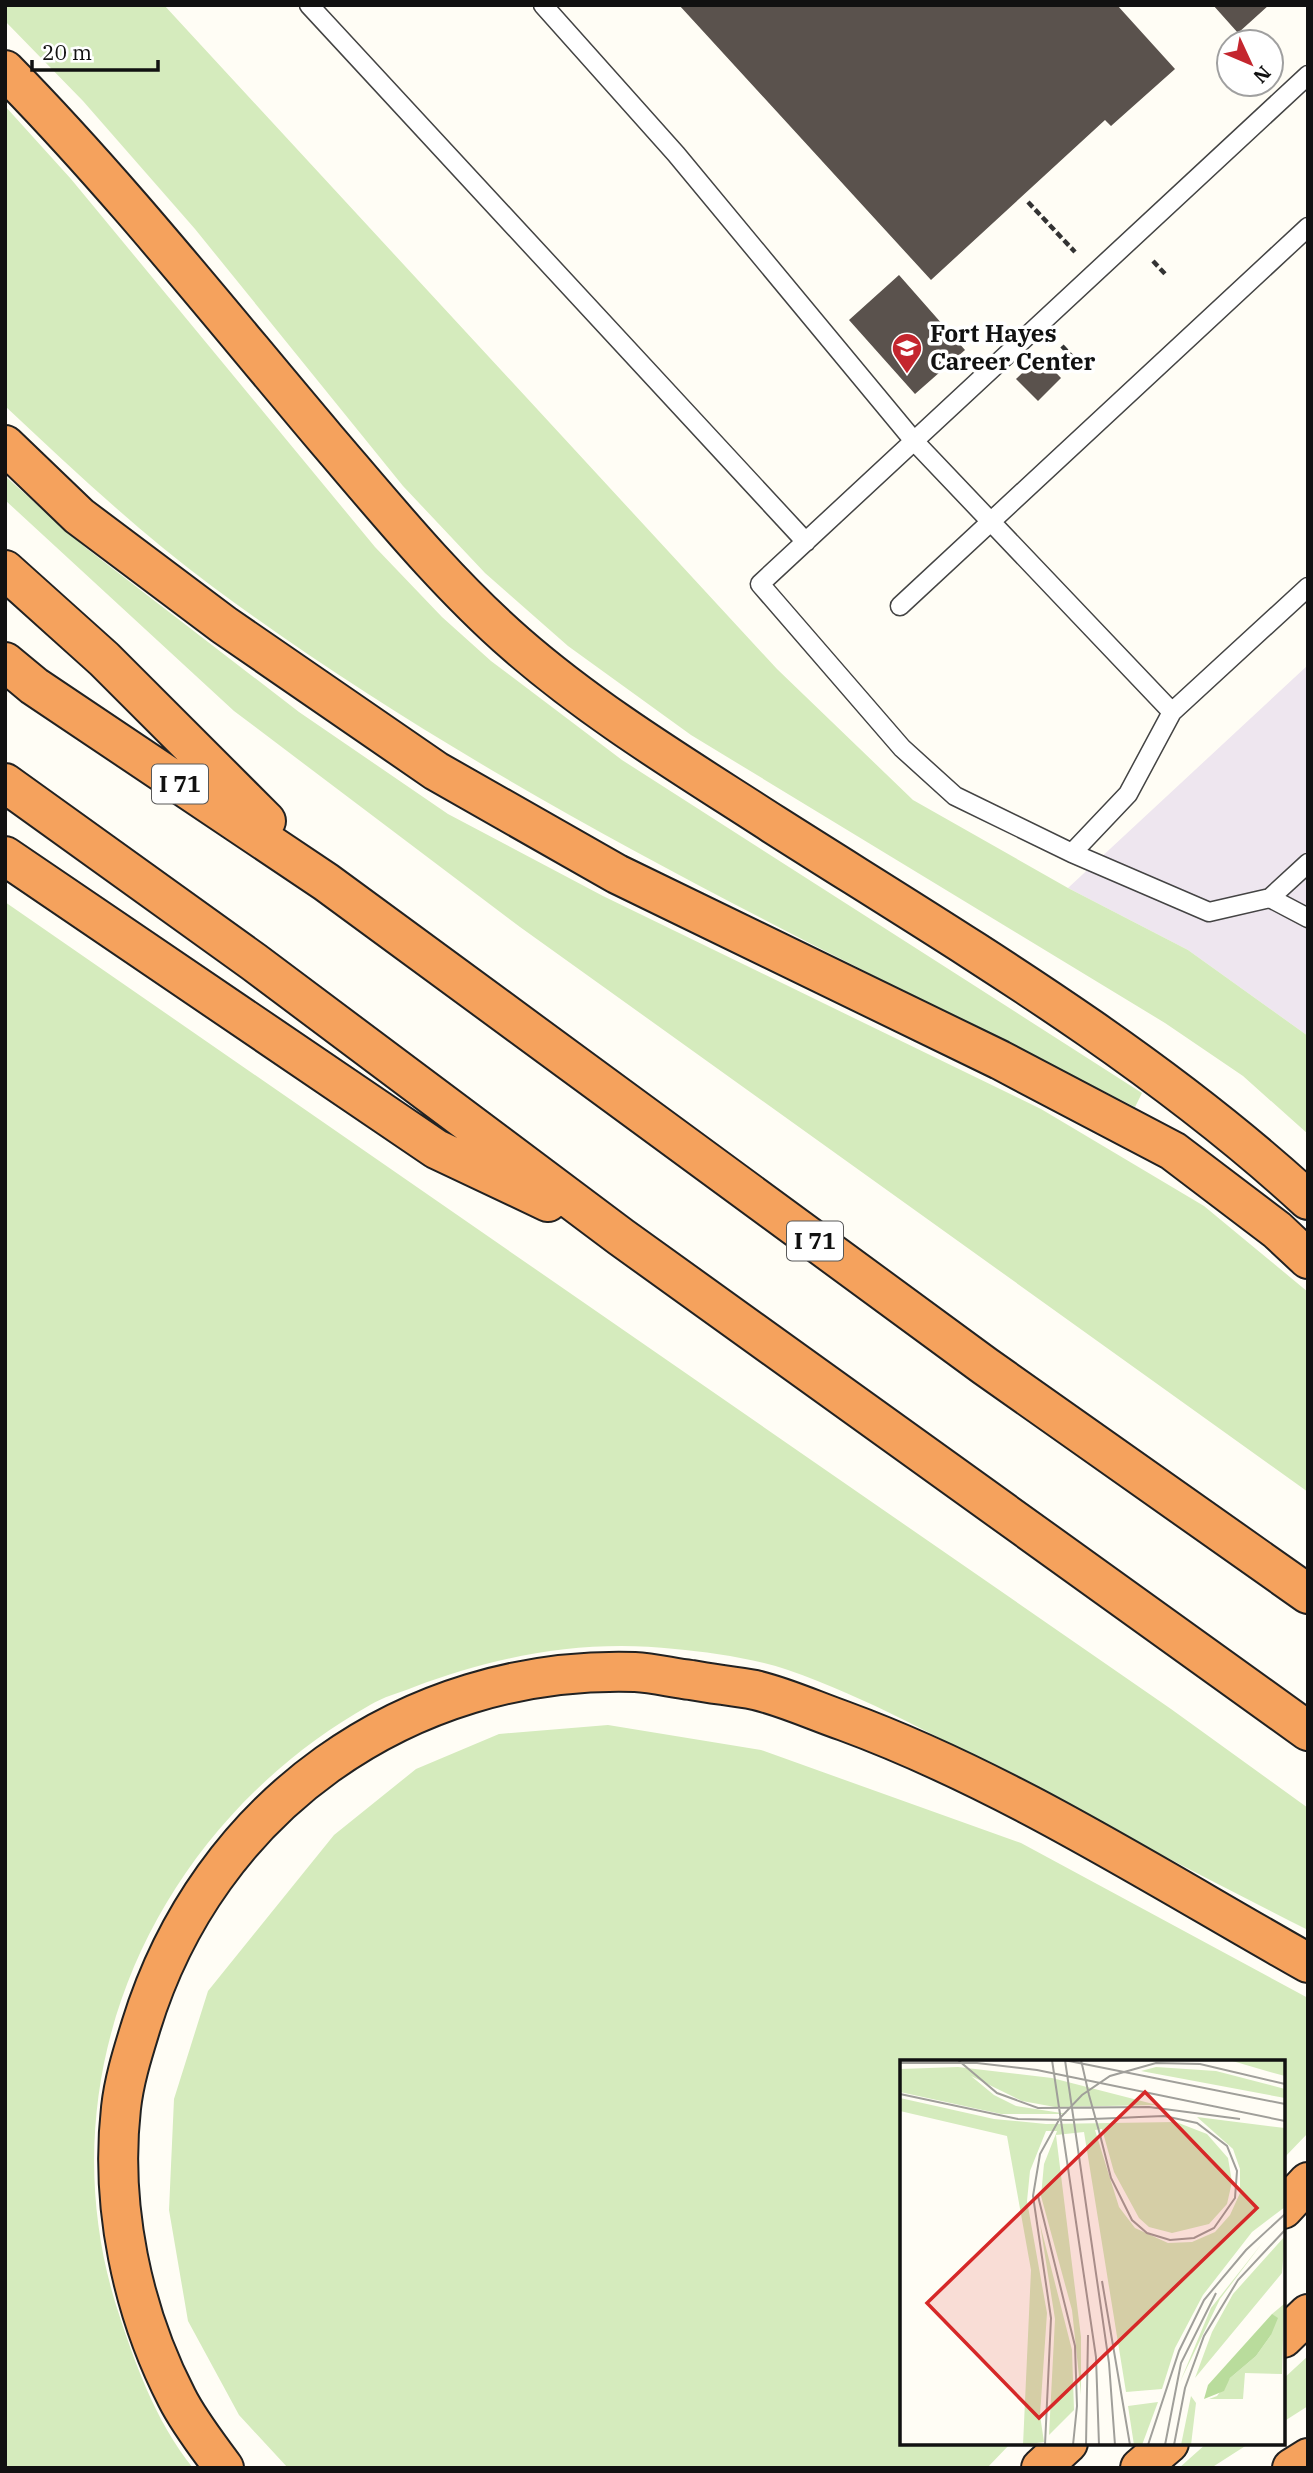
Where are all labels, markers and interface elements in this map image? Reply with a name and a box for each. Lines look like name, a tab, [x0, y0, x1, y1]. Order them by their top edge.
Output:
scale bar	[32, 28, 158, 72]
north arrow	[1215, 28, 1285, 98]
text: 20 m	[42, 38, 92, 66]
text: N	[1248, 61, 1276, 89]
place label: Fort Hayes Career Center	[930, 317, 1096, 377]
school or university icon: Fort Hayes Career Center	[890, 331, 924, 375]
road number: I 71	[152, 764, 208, 804]
road number: I 71	[787, 1222, 843, 1260]
inset map	[900, 2060, 1285, 2445]

